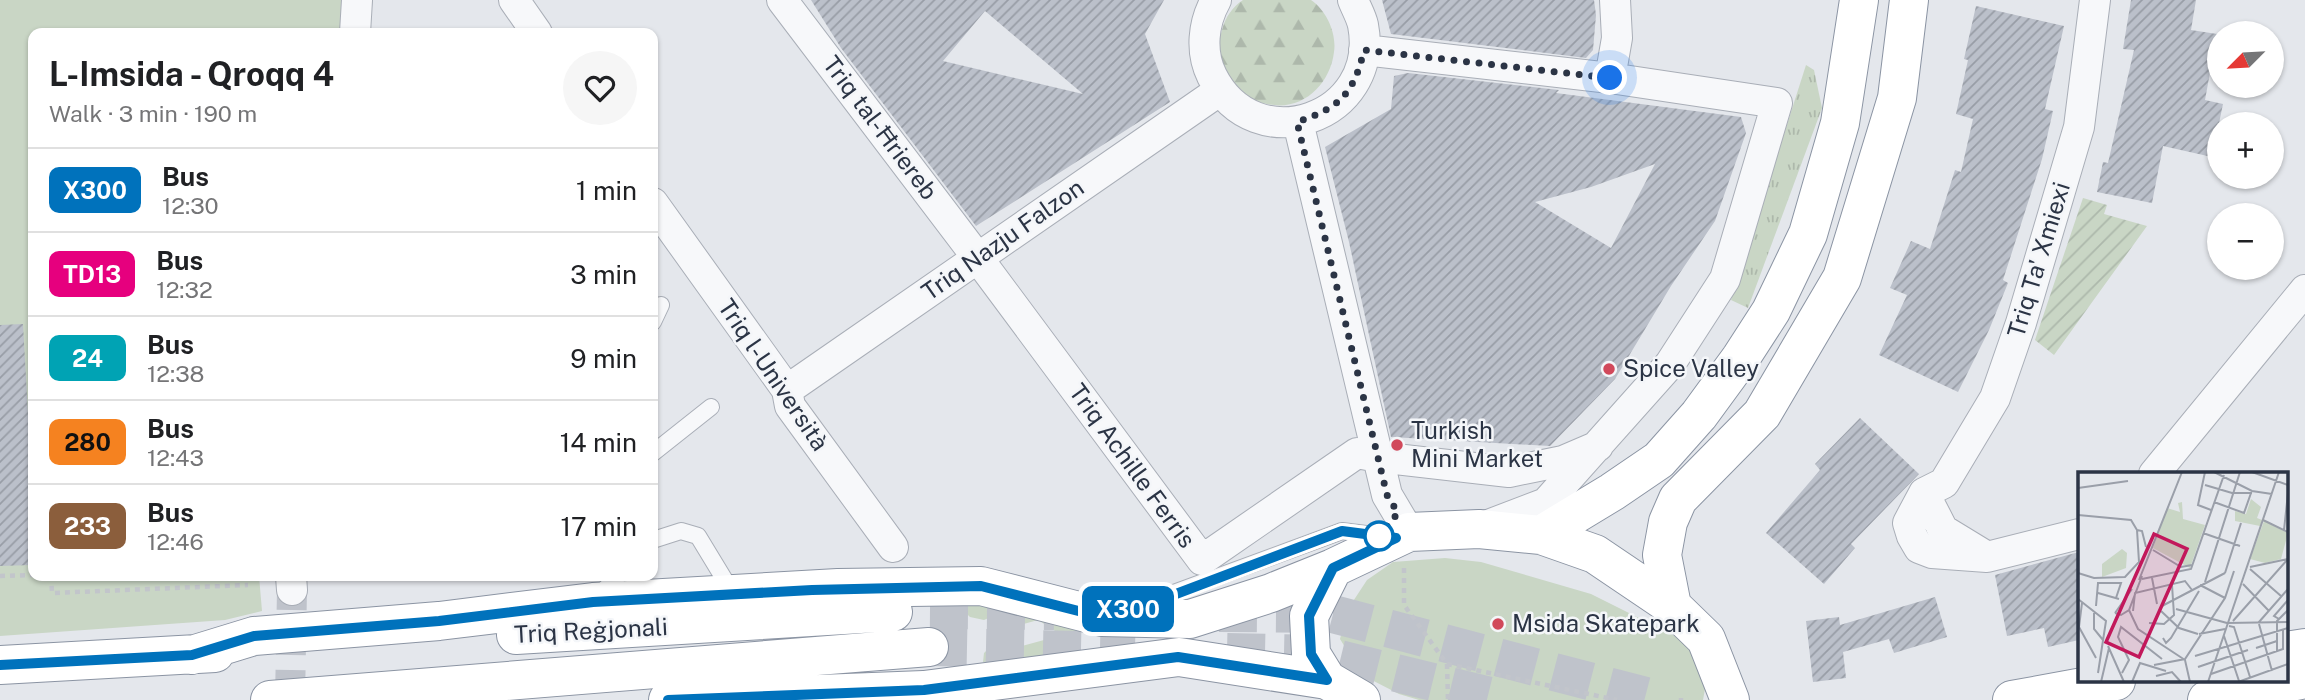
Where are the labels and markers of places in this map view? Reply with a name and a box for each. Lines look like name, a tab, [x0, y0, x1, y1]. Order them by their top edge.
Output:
place label: Spice Valley	[1623, 354, 1759, 382]
marker: Spice Valley	[1601, 361, 1617, 377]
place label: Turkish Mini Market	[1411, 416, 1543, 472]
marker: Turkish Mini Market	[1389, 437, 1405, 453]
unlabelled marker	[1364, 521, 1394, 551]
place label: Msida Skatepark	[1512, 609, 1700, 637]
marker: Msida Skatepark	[1490, 616, 1506, 632]

